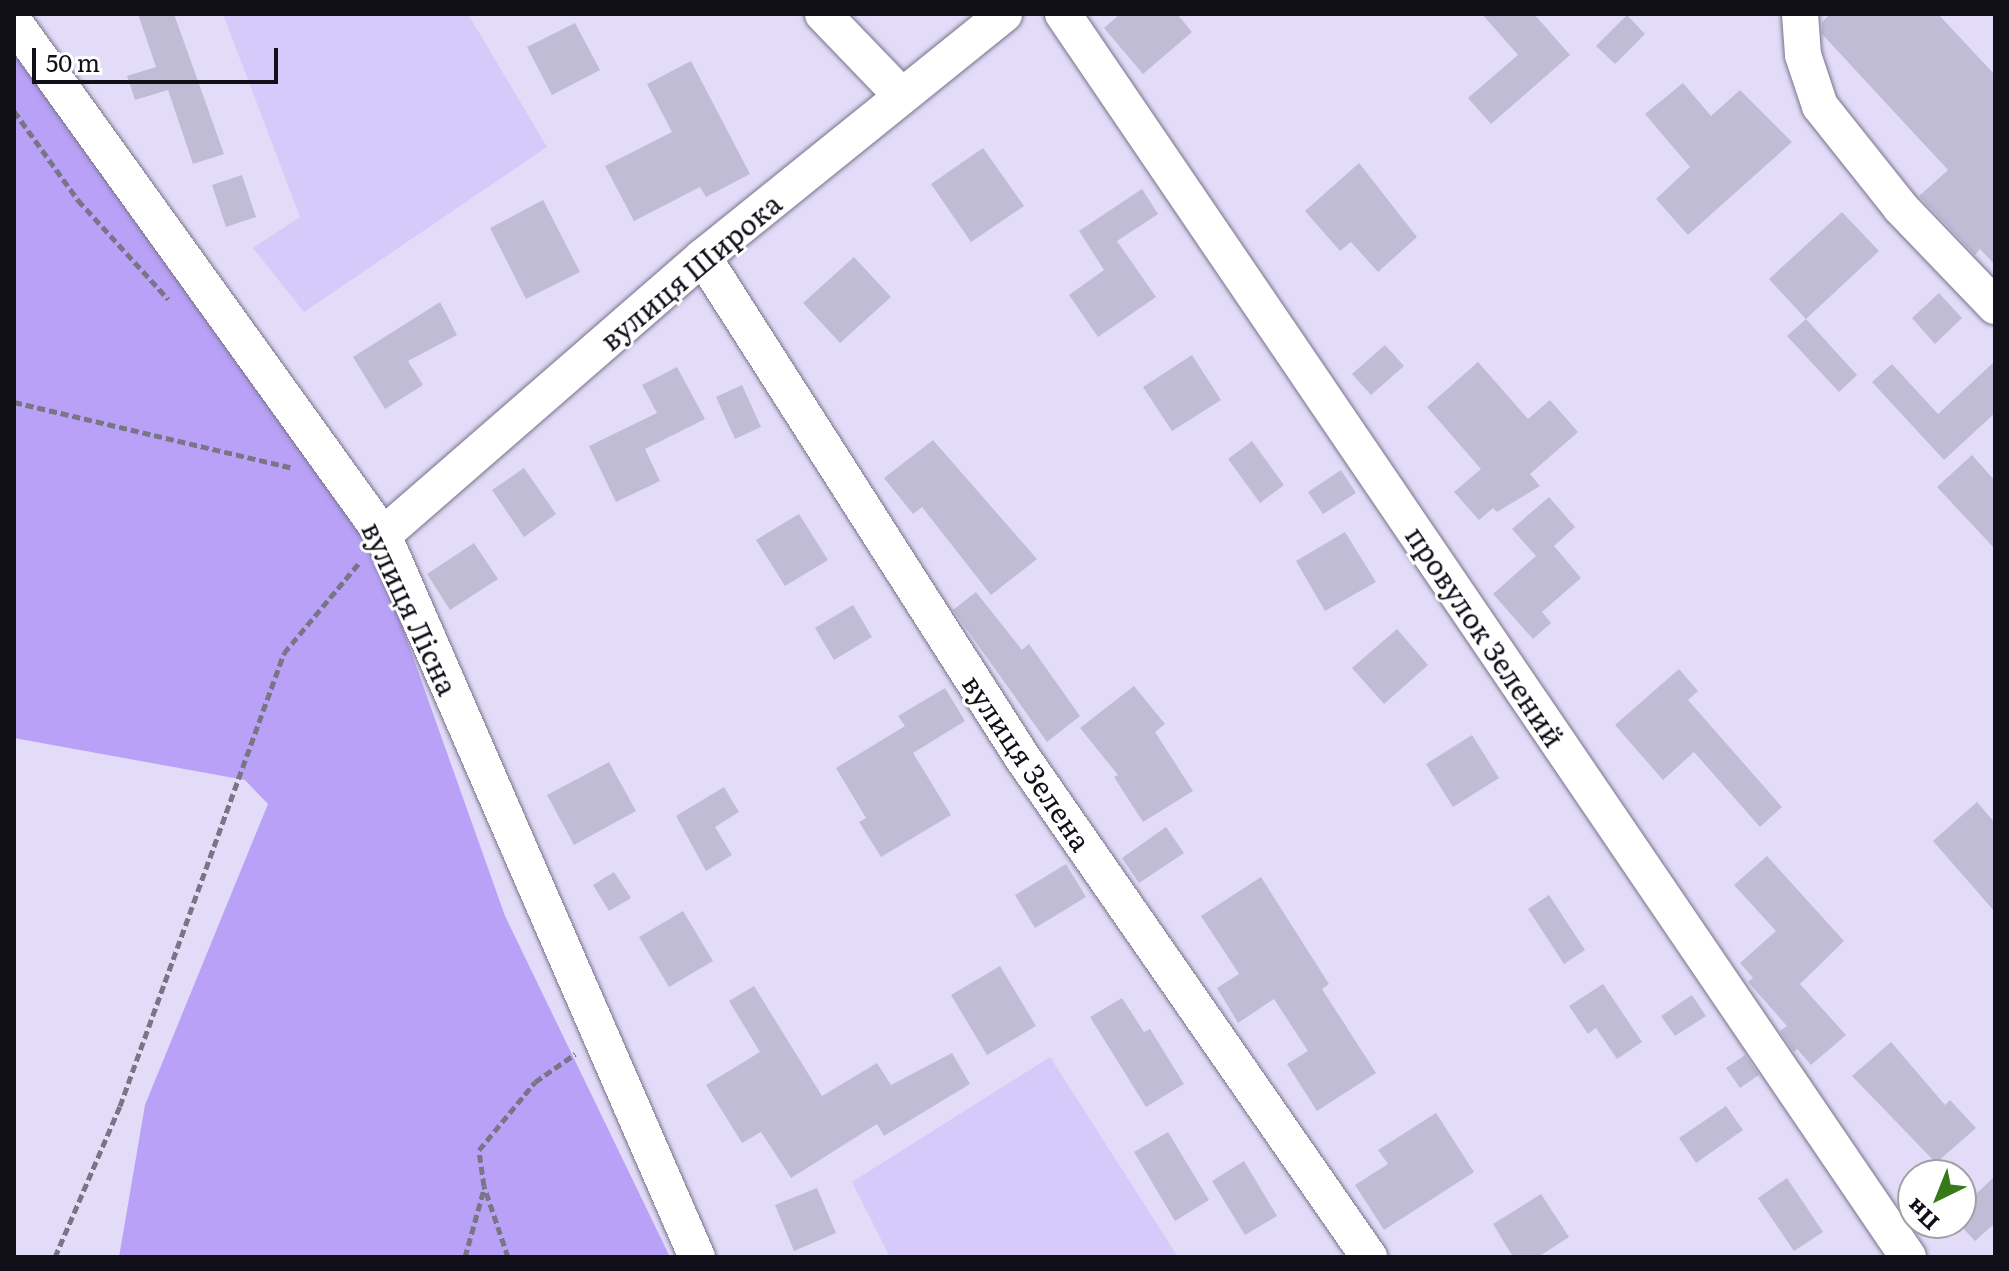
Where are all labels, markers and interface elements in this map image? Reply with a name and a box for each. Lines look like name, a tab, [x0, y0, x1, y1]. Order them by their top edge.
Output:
scale bar	[36, 32, 282, 82]
text: 50 m	[46, 44, 100, 79]
street label: вулиця Широка	[593, 186, 787, 356]
street label: вулиця Лісна	[356, 516, 466, 700]
street label: провулок Зелений	[1400, 519, 1572, 753]
street label: вулиця Зелена	[957, 668, 1099, 856]
north arrow	[1897, 1159, 1977, 1239]
text: Пн	[1898, 1192, 1945, 1239]

